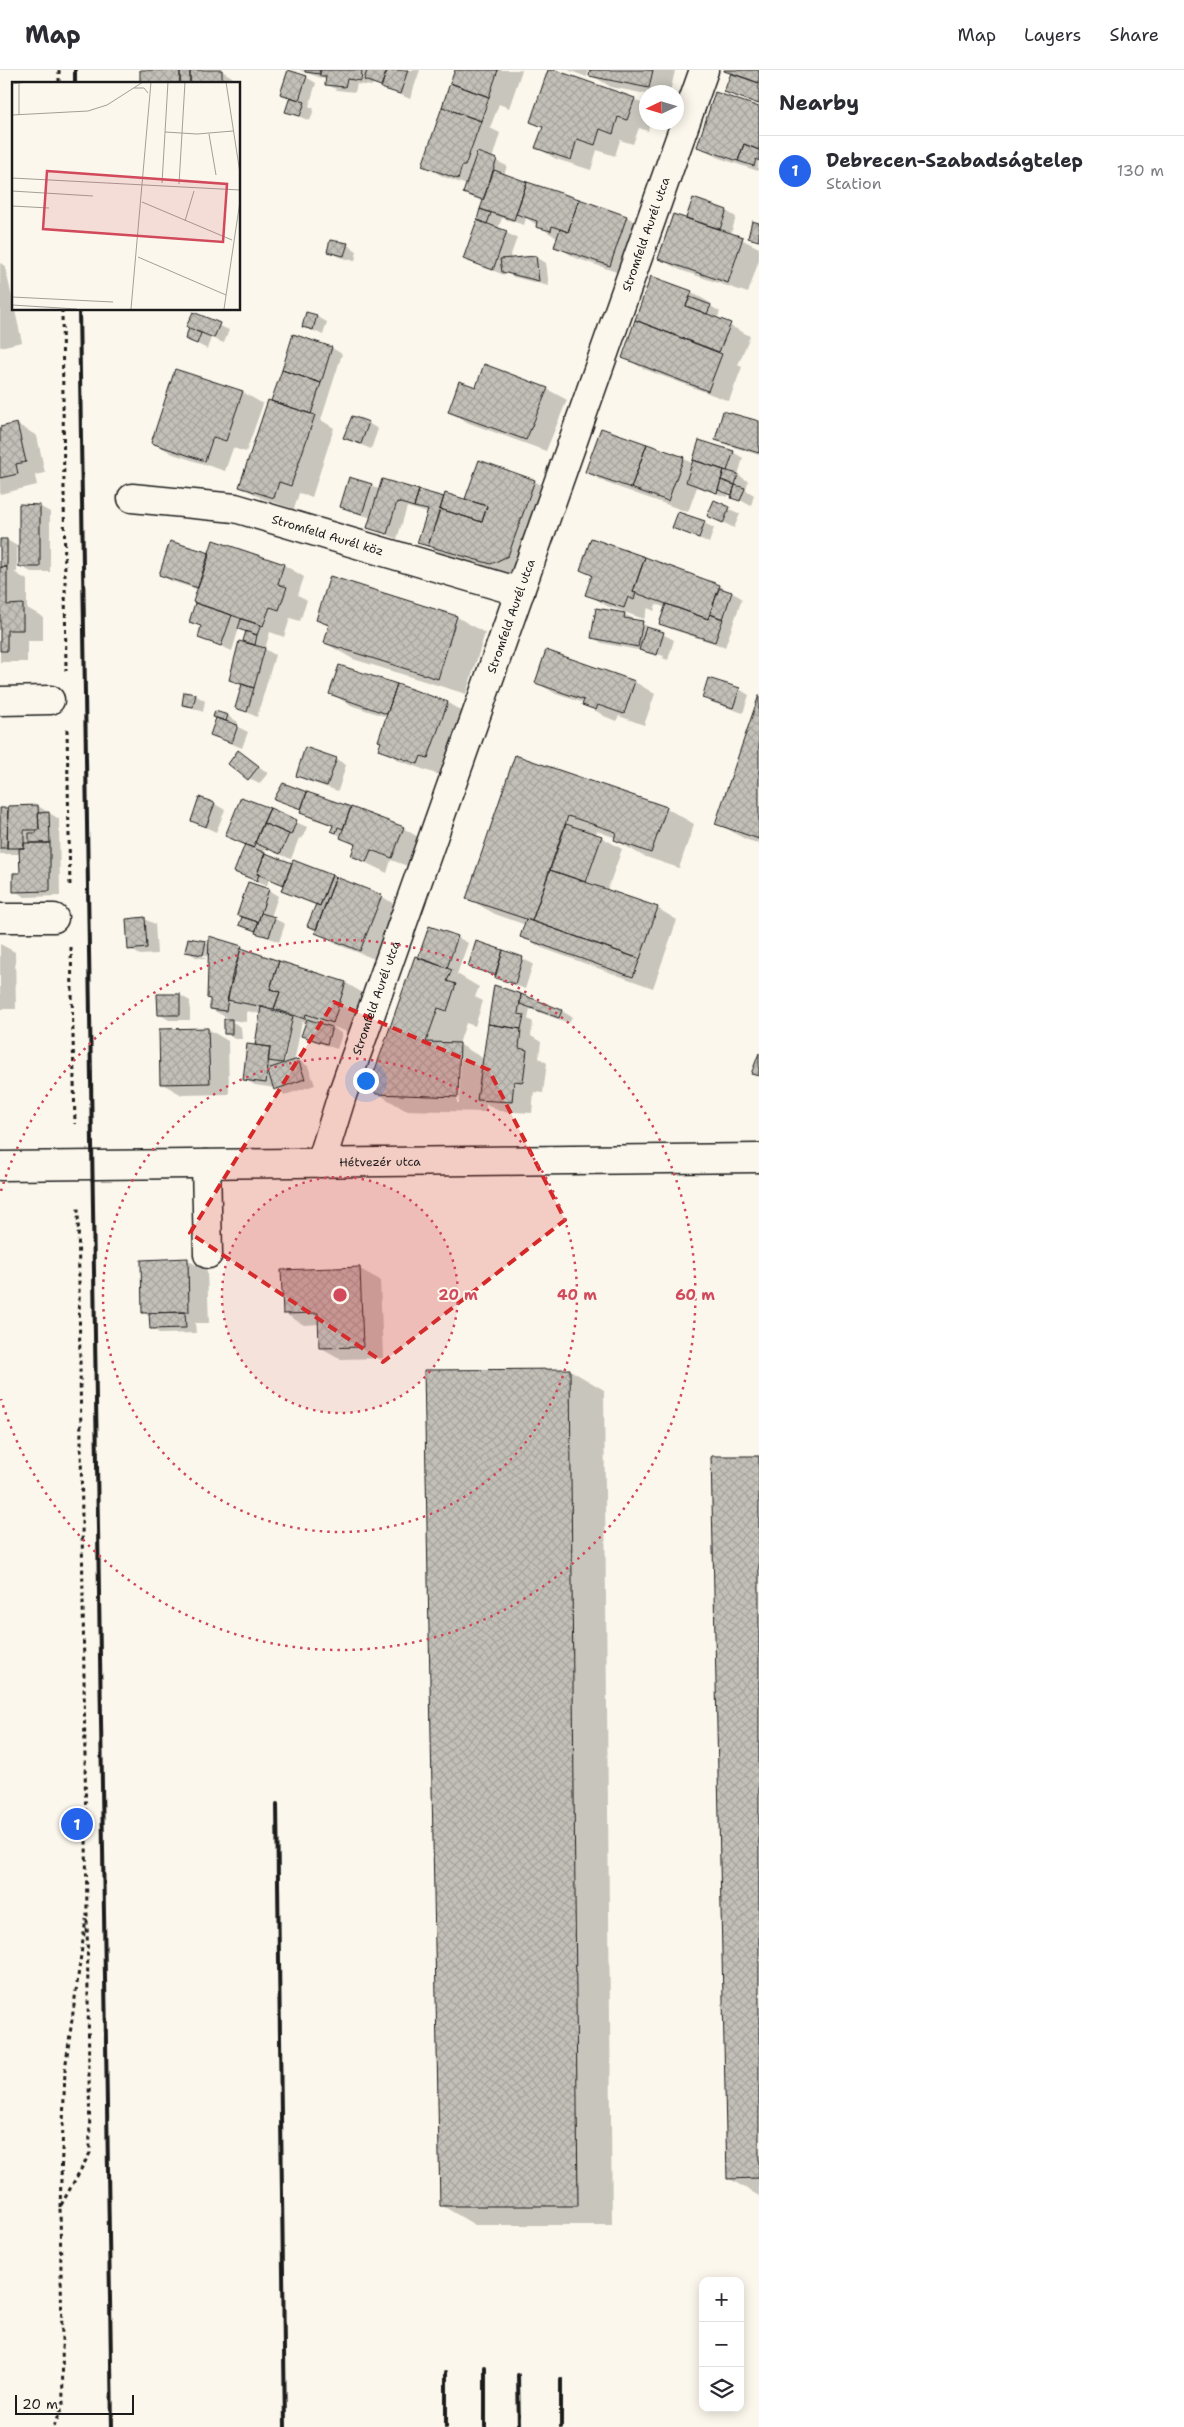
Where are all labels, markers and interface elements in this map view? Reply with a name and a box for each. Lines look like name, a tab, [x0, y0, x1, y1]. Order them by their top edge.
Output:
text: Map	[25, 19, 81, 51]
text: Map	[958, 23, 996, 47]
text: Layers	[1024, 23, 1081, 47]
text: Share	[1109, 23, 1159, 47]
inset map	[12, 82, 240, 310]
north arrow	[639, 85, 684, 130]
text: Nearby	[779, 89, 859, 117]
text: Debrecen-Szabadságtelep	[826, 148, 1083, 173]
text: 1	[791, 160, 799, 181]
text: 130 m	[1117, 160, 1164, 181]
text: Station	[826, 173, 882, 194]
street label: Stromfeld Aurél utca	[618, 174, 674, 294]
street label: Stromfeld Aurél köz	[270, 511, 385, 559]
street label: Stromfeld Aurél utca	[484, 556, 539, 675]
street label: Stromfeld Aurél utca	[349, 938, 404, 1057]
your location	[353, 1068, 379, 1094]
street label: Hétvezér utca	[339, 1154, 421, 1170]
text: 20 m	[438, 1285, 478, 1305]
text: 40 m	[557, 1285, 597, 1305]
text: 60 m	[675, 1285, 715, 1305]
centre of rings	[331, 1286, 349, 1304]
pin: 1	[61, 1805, 93, 1843]
map controls	[699, 2277, 744, 2412]
button: +	[699, 2277, 744, 2322]
button: −	[699, 2322, 744, 2367]
button: layers	[699, 2367, 744, 2412]
scale bar	[15, 2392, 134, 2415]
text: 20 m	[22, 2395, 58, 2413]

